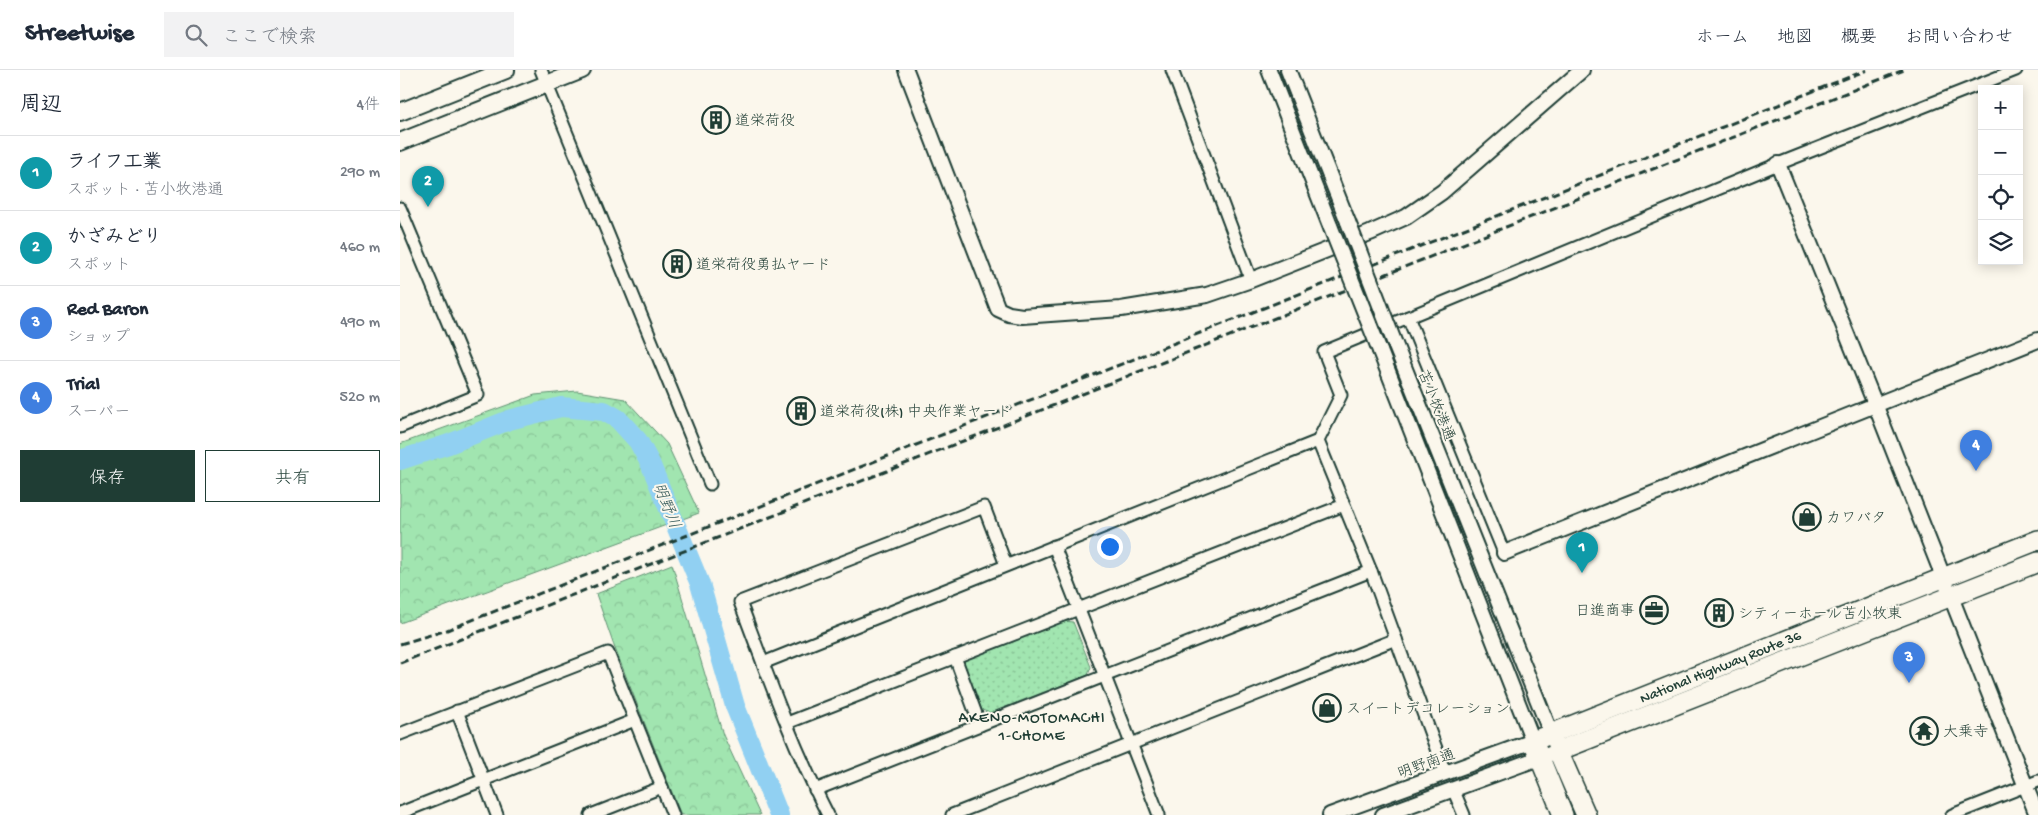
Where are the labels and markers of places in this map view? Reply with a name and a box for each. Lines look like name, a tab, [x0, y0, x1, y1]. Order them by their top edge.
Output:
building icon: 道栄荷役	[701, 105, 731, 135]
place label: 道栄荷役	[735, 112, 795, 131]
pin: 2	[412, 166, 444, 207]
building icon: 道栄荷役勇払ヤード	[662, 249, 692, 279]
place label: 道栄荷役勇払ヤード	[696, 256, 831, 275]
building icon: 道栄荷役(株) 中央作業ヤード	[786, 396, 816, 426]
place label: 道栄荷役(株) 中央作業ヤード	[820, 403, 1012, 422]
pin: 4	[1960, 430, 1992, 471]
shop icon: カワバタ	[1792, 502, 1822, 532]
place label: カワバタ	[1826, 510, 1886, 528]
pin: 1	[1566, 532, 1598, 573]
office icon: 日進商事	[1639, 595, 1669, 625]
building icon: シティーホール苫小牧東	[1704, 598, 1734, 628]
place label: 日進商事	[1575, 602, 1635, 621]
place label: シティーホール苫小牧東	[1738, 605, 1902, 624]
pin: 3	[1893, 642, 1925, 683]
shop icon: スイートデコレーション	[1312, 693, 1342, 723]
place label: スイートデコレーション	[1346, 701, 1510, 719]
temple icon: 大乗寺	[1909, 716, 1939, 746]
place label: 大乗寺	[1943, 723, 1988, 742]

